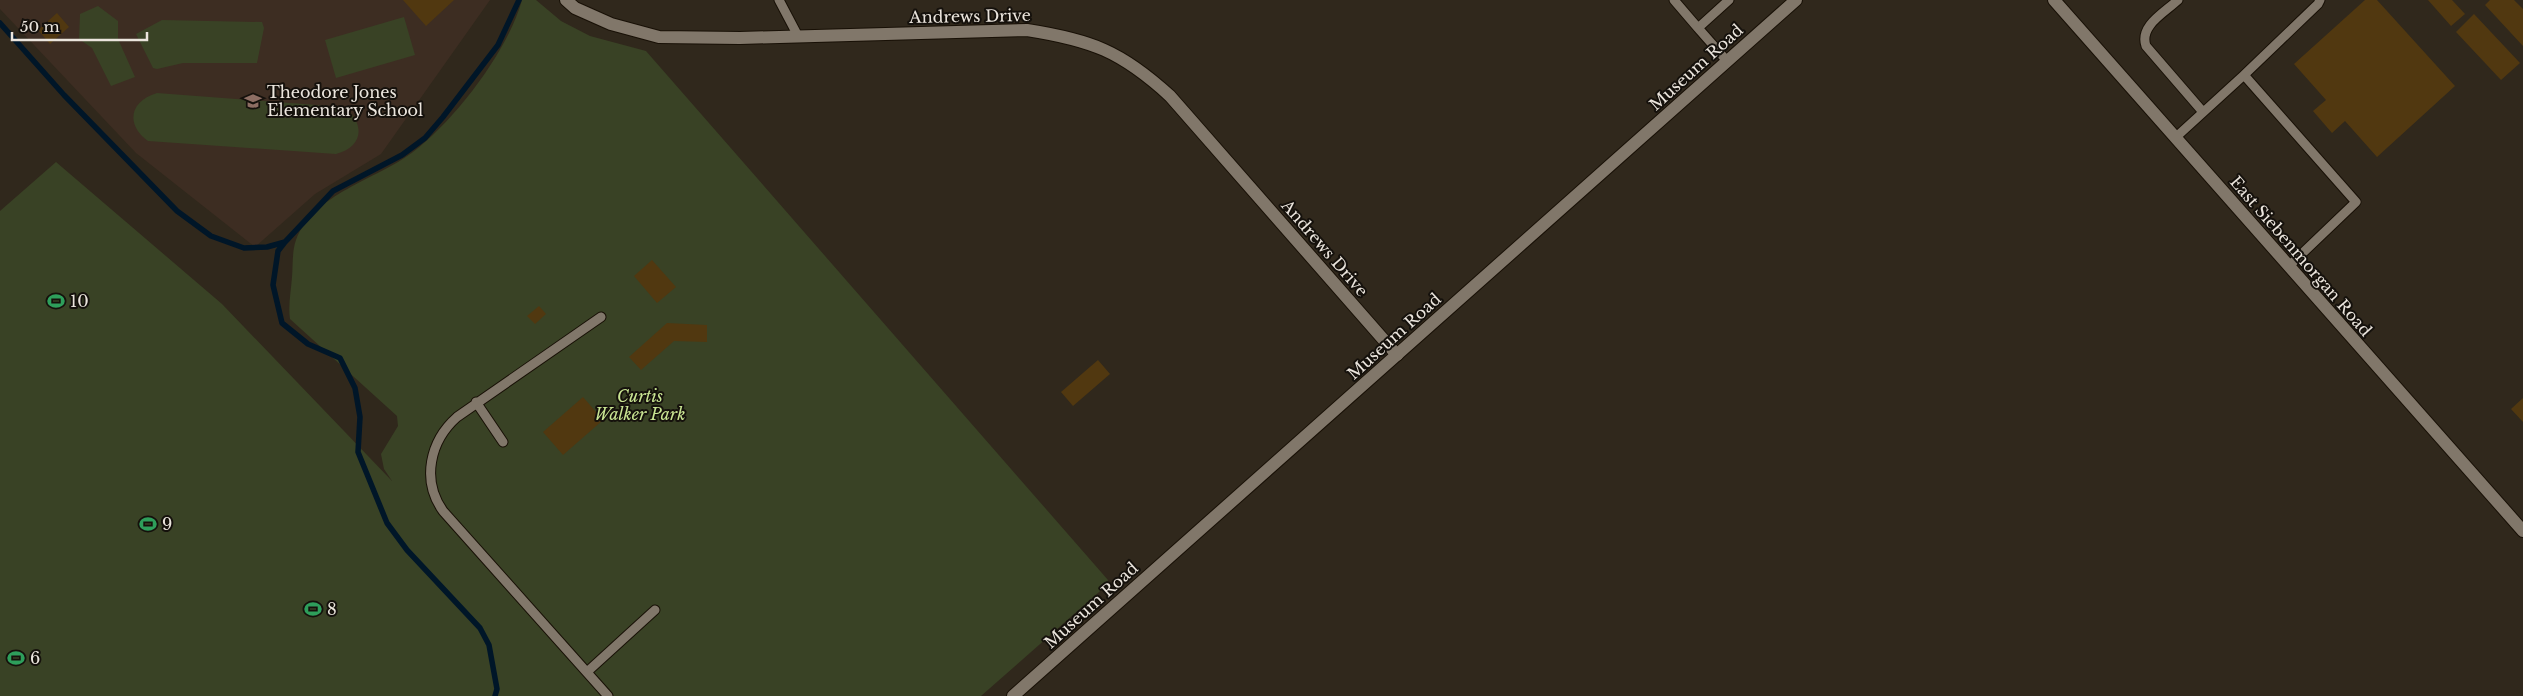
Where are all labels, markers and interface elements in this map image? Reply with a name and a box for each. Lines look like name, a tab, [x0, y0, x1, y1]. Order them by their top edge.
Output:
street label: Andrews Drive	[908, 5, 1031, 27]
scale bar	[12, 10, 148, 42]
text: 50 m	[20, 17, 60, 36]
street label: Museum Road	[1645, 20, 1747, 114]
place label: Theodore Jones Elementary School	[267, 82, 423, 120]
school or university icon: Theodore Jones Elementary School	[243, 91, 263, 111]
street label: East Siebenmorgan Road	[2226, 172, 2376, 340]
street label: Andrews Drive	[1277, 195, 1372, 300]
street label: Museum Road	[1343, 289, 1445, 383]
sports icon: 10	[46, 291, 66, 311]
place label: 10	[70, 291, 89, 311]
park label: Curtis Walker Park	[595, 386, 685, 424]
sports icon: 9	[138, 514, 158, 534]
place label: 9	[162, 514, 172, 534]
street label: Museum Road	[1040, 558, 1142, 652]
sports icon: 8	[303, 599, 323, 619]
place label: 8	[327, 599, 337, 619]
sports icon: 6	[6, 648, 26, 668]
place label: 6	[30, 648, 40, 668]

